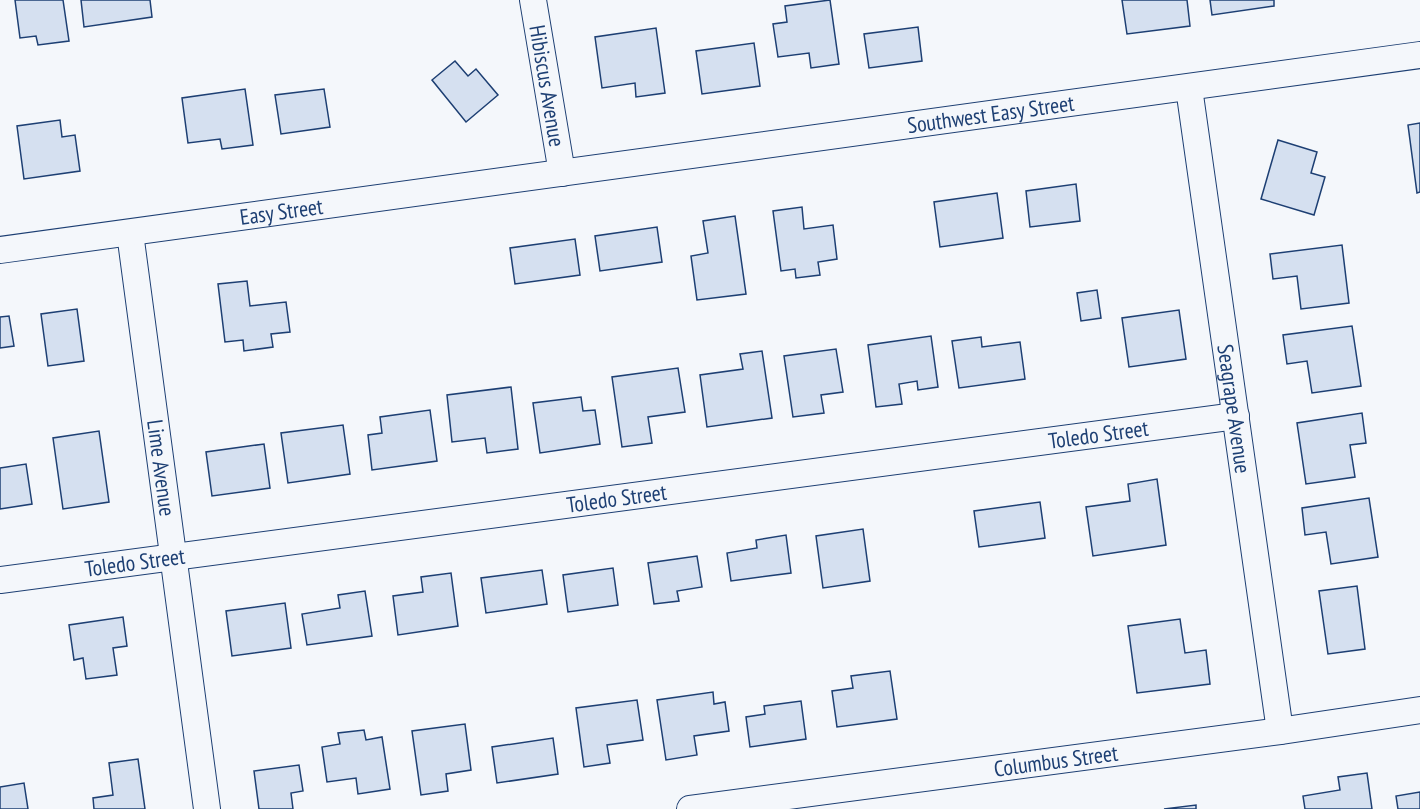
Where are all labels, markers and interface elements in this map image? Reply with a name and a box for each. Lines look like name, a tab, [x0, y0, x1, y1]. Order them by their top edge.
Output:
street label: Hibiscus Avenue	[523, 23, 571, 149]
street label: Southwest Easy Street	[906, 89, 1076, 139]
street label: Easy Street	[238, 192, 325, 231]
street label: Seagrape Avenue	[1211, 342, 1257, 475]
street label: Toledo Street	[1047, 414, 1150, 455]
street label: Lime Avenue	[141, 418, 182, 518]
street label: Toledo Street	[565, 478, 668, 519]
street label: Toledo Street	[83, 542, 187, 583]
street label: Columbus Street	[992, 739, 1120, 783]

